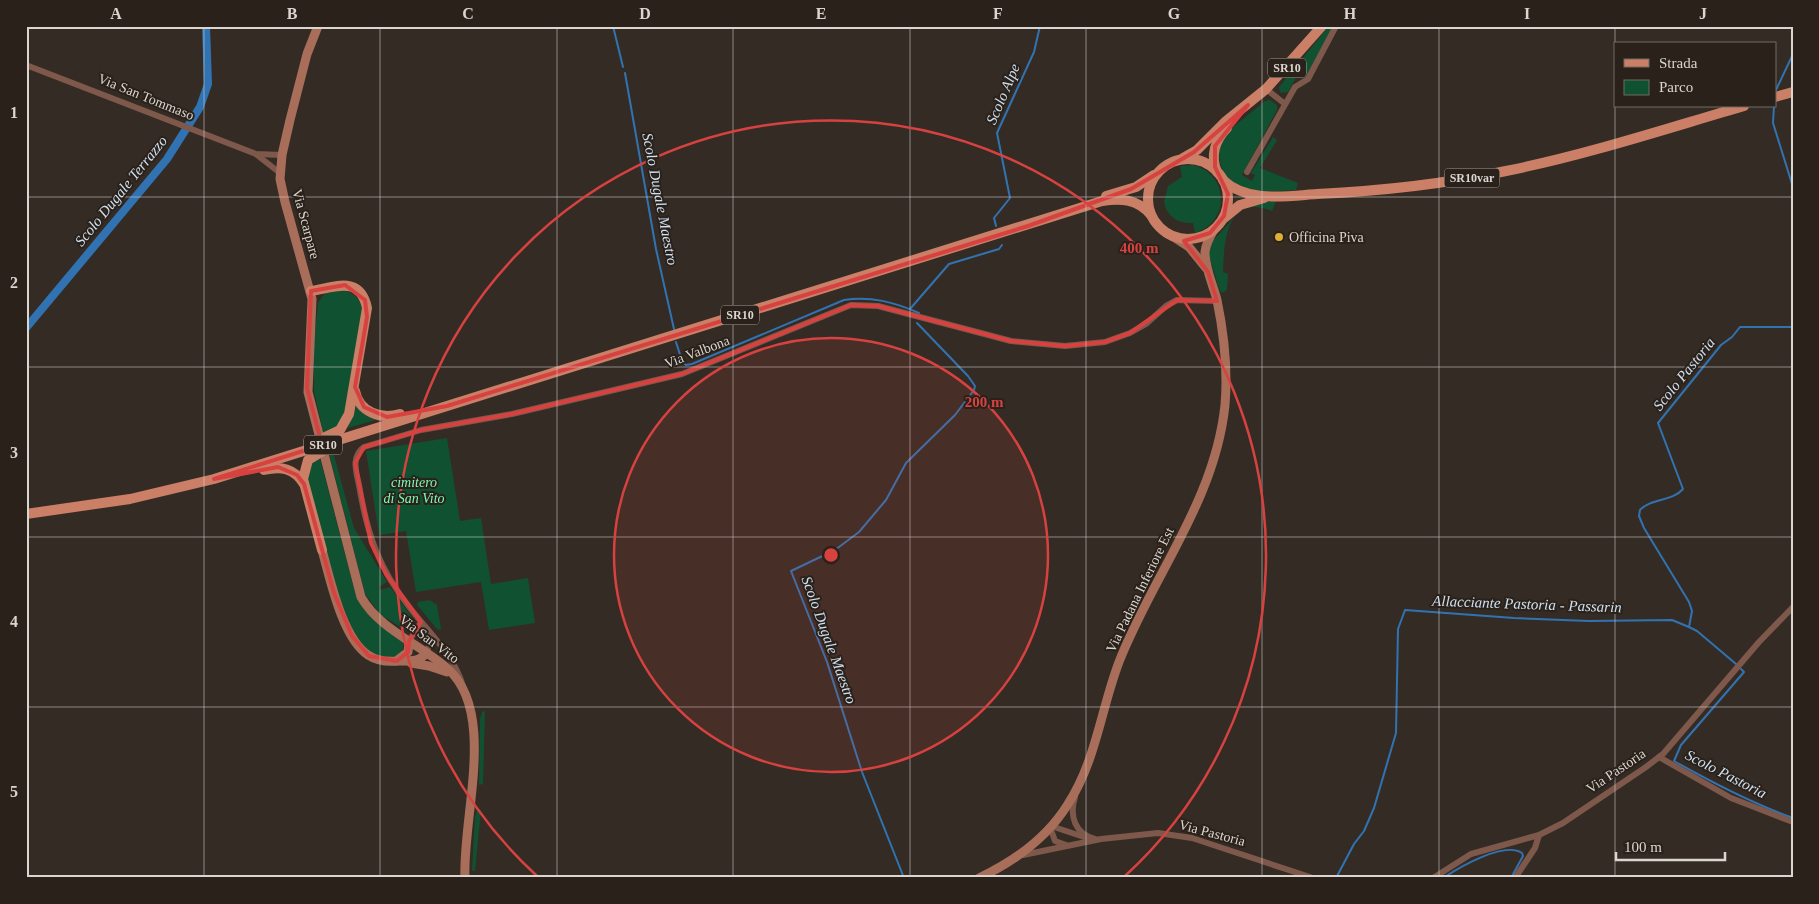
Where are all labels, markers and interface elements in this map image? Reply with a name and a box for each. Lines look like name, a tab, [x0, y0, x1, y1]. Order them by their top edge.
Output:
text: A	[110, 5, 122, 22]
text: B	[287, 5, 298, 22]
text: C	[462, 5, 474, 22]
text: D	[639, 5, 651, 22]
text: E	[816, 5, 826, 22]
text: F	[993, 5, 1003, 22]
text: G	[1168, 5, 1181, 22]
text: H	[1344, 5, 1357, 22]
text: I	[1524, 5, 1530, 22]
text: J	[1699, 5, 1707, 22]
legend	[1614, 42, 1776, 108]
text: Strada	[1659, 55, 1698, 71]
road number: SR10	[1268, 58, 1306, 78]
water label: Scolo Alpe	[983, 61, 1023, 127]
street label: Via San Tommaso	[96, 71, 196, 123]
text: Parco	[1659, 79, 1693, 95]
text: 1	[10, 104, 18, 121]
water label: Scolo Dugale Maestro	[639, 131, 681, 267]
water label: Scolo Dugale Terrazzo	[72, 132, 171, 249]
road number: SR10var	[1444, 168, 1500, 188]
street label: Via Scarpare	[289, 187, 323, 261]
place label: Officina Piva	[1289, 230, 1365, 245]
marker: Officina Piva	[1273, 231, 1285, 243]
text: 400 m	[1120, 240, 1159, 256]
text: 2	[10, 274, 18, 291]
road number: SR10	[721, 306, 759, 324]
street label: Via Valbona	[662, 332, 732, 371]
water label: Scolo Pastoria	[1650, 334, 1718, 414]
text: 200 m	[965, 394, 1004, 410]
road number: SR10	[304, 436, 342, 454]
text: 3	[10, 444, 18, 461]
park label: cimitero di San Vito	[383, 475, 445, 506]
street label: Via Padana Inferiore Est	[1103, 525, 1177, 655]
centre of rings	[822, 546, 840, 564]
water label: Scolo Dugale Maestro	[798, 574, 860, 706]
water label: Allacciante Pastoria - Passarin	[1431, 593, 1622, 615]
street label: Via San Vito	[396, 612, 462, 666]
text: 4	[10, 613, 18, 630]
street label: Via Pastoria	[1584, 745, 1649, 796]
water label: Scolo Pastoria	[1683, 747, 1769, 801]
text: 5	[10, 783, 18, 800]
street label: Via Pastoria	[1177, 817, 1248, 849]
scale bar	[1616, 829, 1725, 861]
text: 100 m	[1624, 839, 1662, 855]

